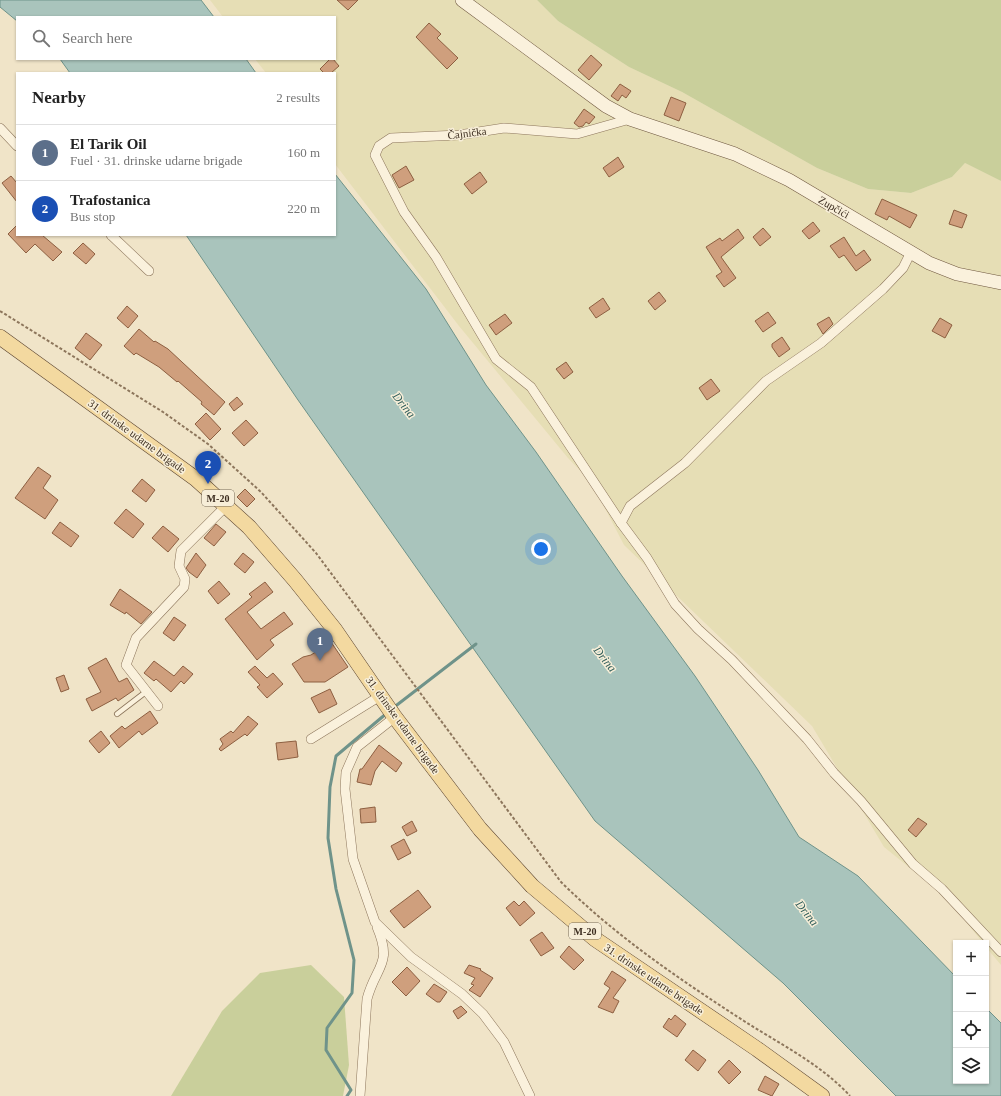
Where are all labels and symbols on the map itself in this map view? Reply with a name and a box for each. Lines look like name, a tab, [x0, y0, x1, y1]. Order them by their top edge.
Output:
street label: Čajnička	[447, 125, 487, 141]
street label: Zupčići	[816, 193, 852, 221]
water label: Drina	[389, 389, 418, 421]
street label: 31. drinske udarne brigade	[86, 397, 188, 475]
pin: 2	[195, 451, 221, 484]
road number: M-20	[202, 490, 234, 506]
your location	[531, 539, 551, 559]
pin: 1	[307, 628, 333, 661]
water label: Drina	[590, 643, 619, 675]
street label: 31. drinske udarne brigade	[364, 674, 442, 776]
water label: Drina	[792, 897, 821, 929]
road number: M-20	[569, 923, 601, 939]
street label: 31. drinske udarne brigade	[602, 941, 706, 1017]

